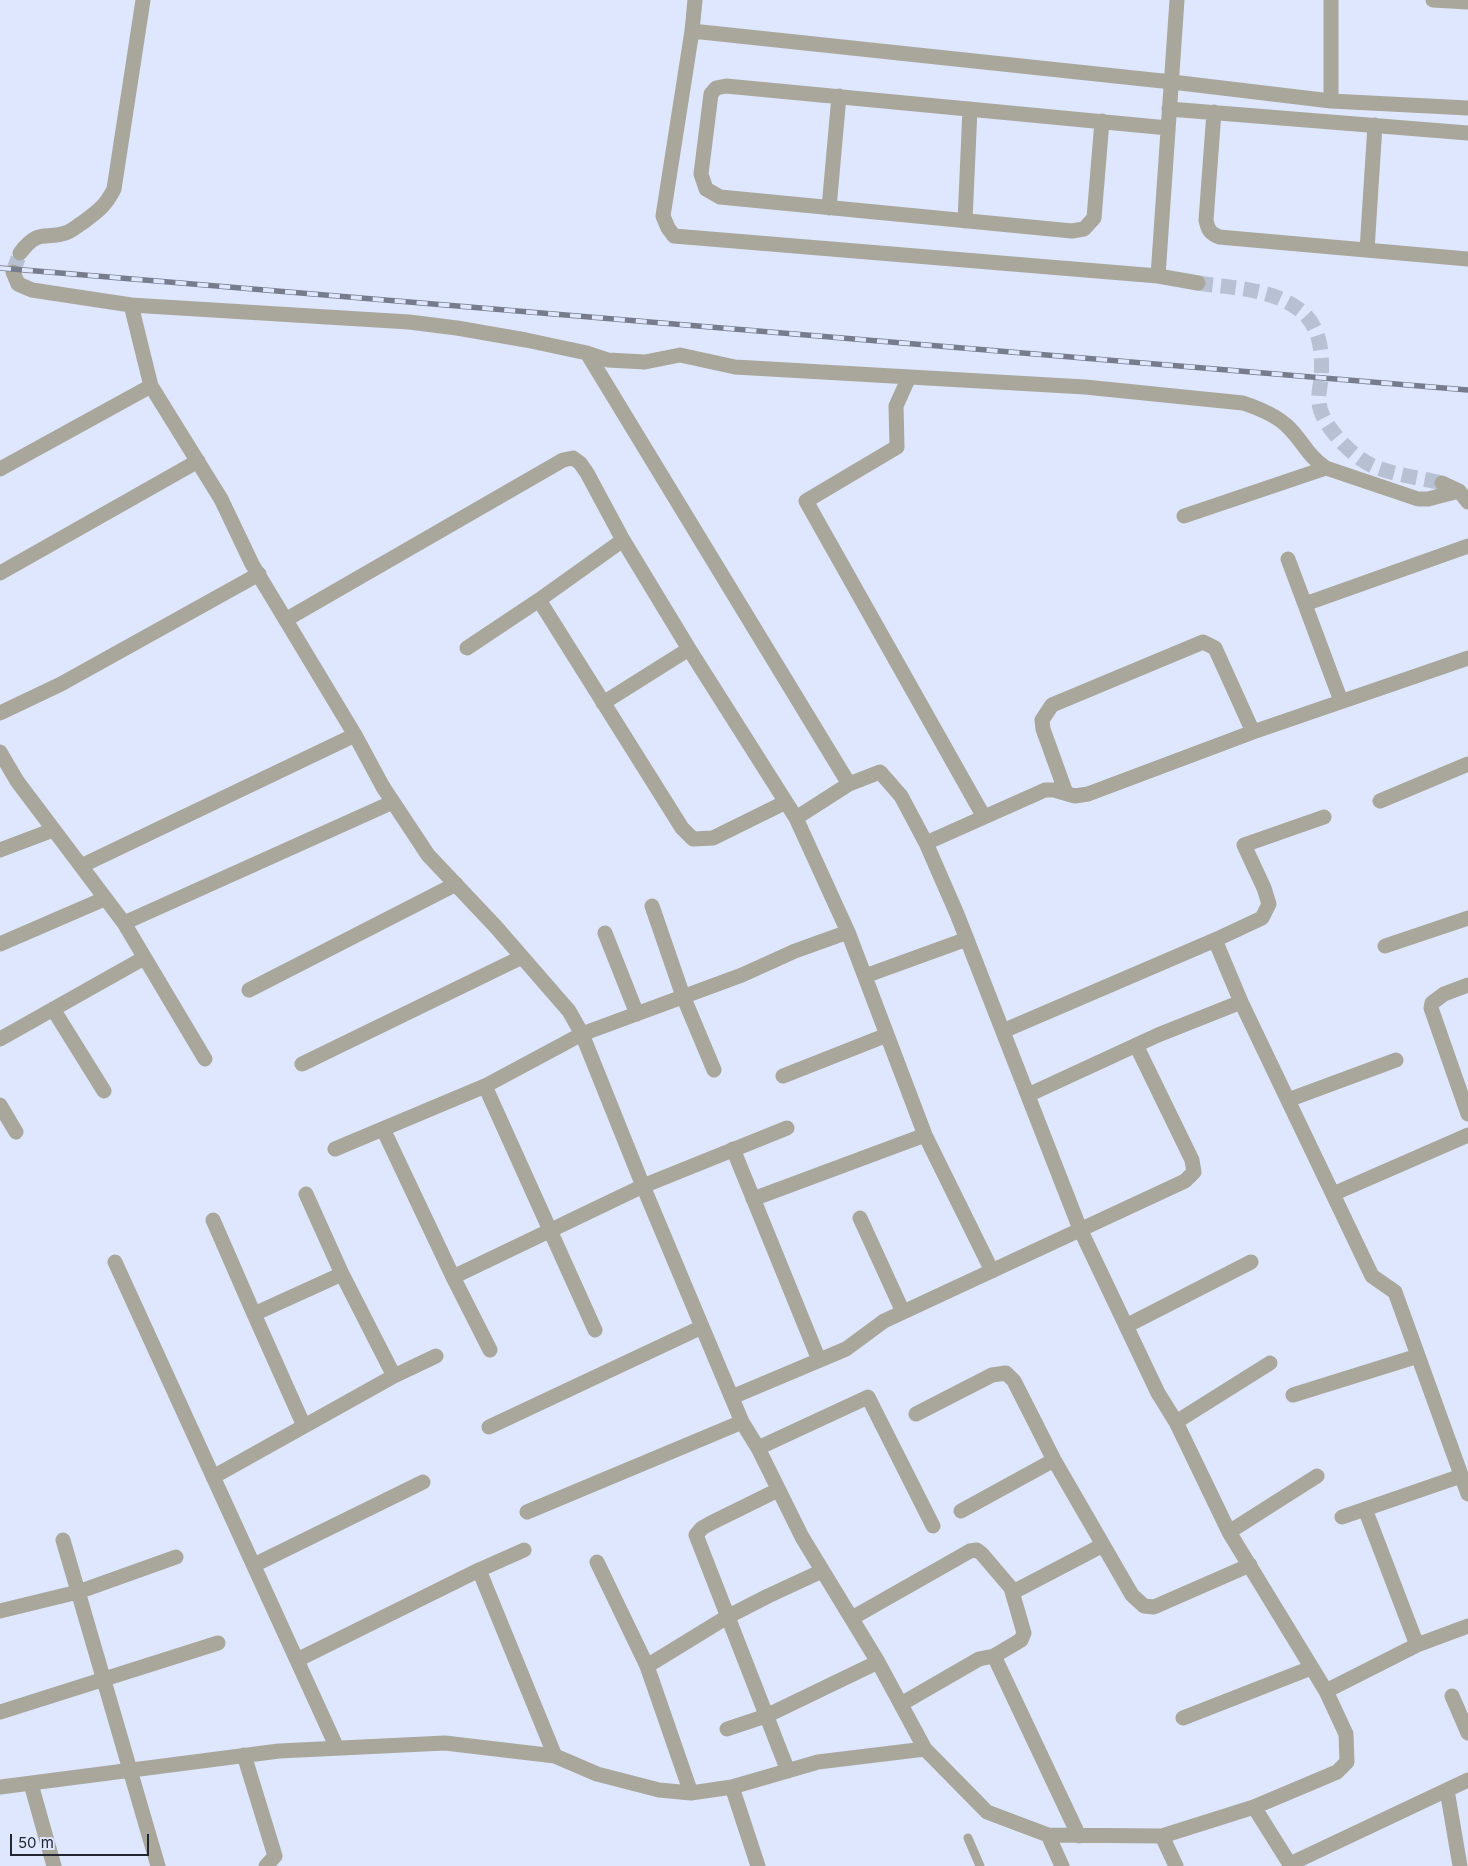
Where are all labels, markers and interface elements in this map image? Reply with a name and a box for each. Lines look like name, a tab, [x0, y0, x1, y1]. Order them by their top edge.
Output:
scale bar	[12, 1824, 151, 1856]
text: 50 m	[18, 1833, 54, 1852]

